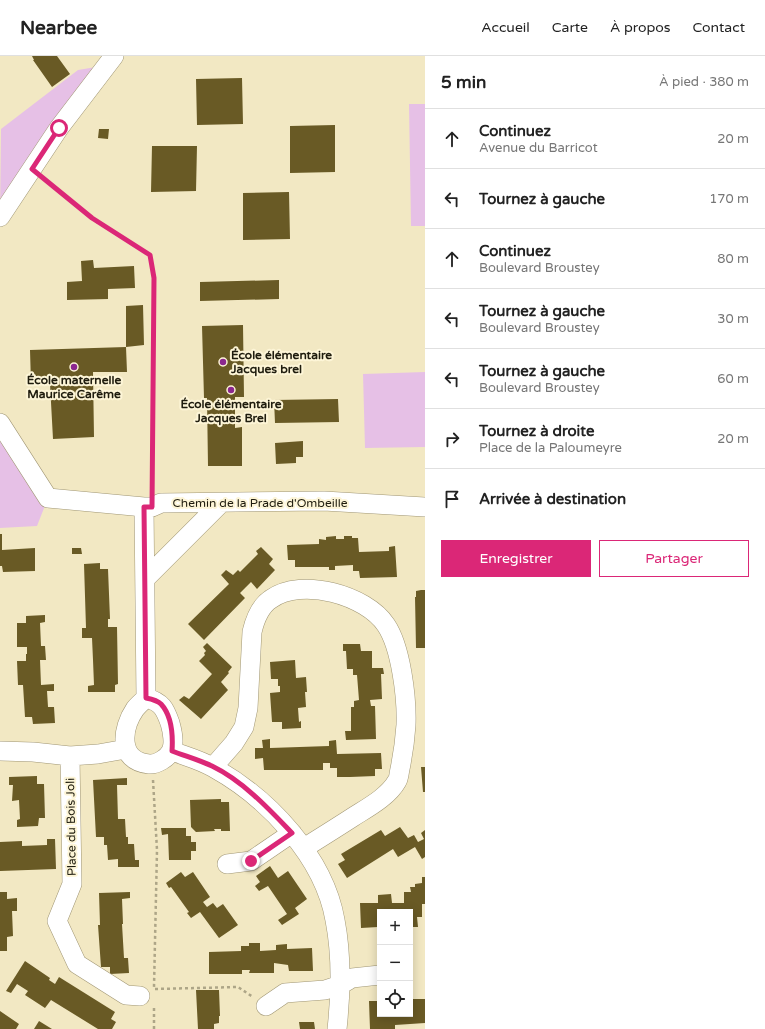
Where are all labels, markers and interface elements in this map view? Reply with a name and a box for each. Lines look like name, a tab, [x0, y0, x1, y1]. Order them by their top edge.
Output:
text: Nearbee	[20, 17, 97, 39]
text: Accueil	[481, 19, 530, 36]
text: Carte	[552, 19, 588, 36]
text: À propos	[610, 19, 671, 36]
text: Contact	[693, 19, 745, 36]
text: 5 min	[441, 72, 486, 93]
text: À pied · 380 m	[659, 74, 749, 90]
route start	[50, 119, 68, 137]
text: Continuez	[479, 122, 551, 140]
icon: ahead	[441, 128, 463, 150]
text: 20 m	[717, 131, 749, 147]
text: Avenue du Barricot	[479, 140, 598, 156]
icon: left	[441, 188, 463, 210]
text: Tournez à gauche	[479, 190, 605, 208]
text: 170 m	[709, 191, 749, 207]
text: Continuez	[479, 242, 551, 260]
icon: ahead	[441, 248, 463, 270]
text: 80 m	[717, 251, 749, 267]
text: Boulevard Broustey	[479, 260, 600, 276]
text: Tournez à gauche	[479, 302, 605, 320]
icon: left	[441, 308, 463, 330]
text: 30 m	[717, 311, 749, 327]
text: Boulevard Broustey	[479, 320, 600, 336]
place label: École élémentaire Jacques brel	[230, 348, 332, 377]
marker: École élémentaire Jacques brel	[218, 357, 228, 367]
marker: École maternelle Maurice Carême	[69, 362, 79, 372]
text: Tournez à gauche	[479, 362, 605, 380]
icon: left	[441, 368, 463, 390]
text: 60 m	[717, 371, 749, 387]
place label: École maternelle Maurice Carême	[27, 373, 121, 401]
text: Boulevard Broustey	[479, 380, 600, 396]
marker: École élémentaire Jacques Brel	[226, 385, 236, 395]
place label: École élémentaire Jacques Brel	[180, 397, 282, 426]
text: Tournez à droite	[479, 422, 594, 440]
icon: right	[441, 428, 463, 450]
text: 20 m	[717, 431, 749, 447]
text: Place de la Paloumeyre	[479, 440, 622, 456]
icon: arrive	[441, 488, 463, 510]
text: Arrivée à destination	[479, 490, 626, 508]
street label: Chemin de la Prade d'Ombeille	[172, 496, 348, 510]
button: Enregistrer	[441, 540, 591, 577]
button: Partager	[599, 540, 749, 577]
street label: Place du Bois Joli	[63, 778, 79, 876]
route end	[242, 852, 260, 870]
map controls	[377, 909, 413, 1017]
button: +	[377, 909, 413, 945]
button: −	[377, 945, 413, 981]
button: locate	[377, 981, 413, 1017]

